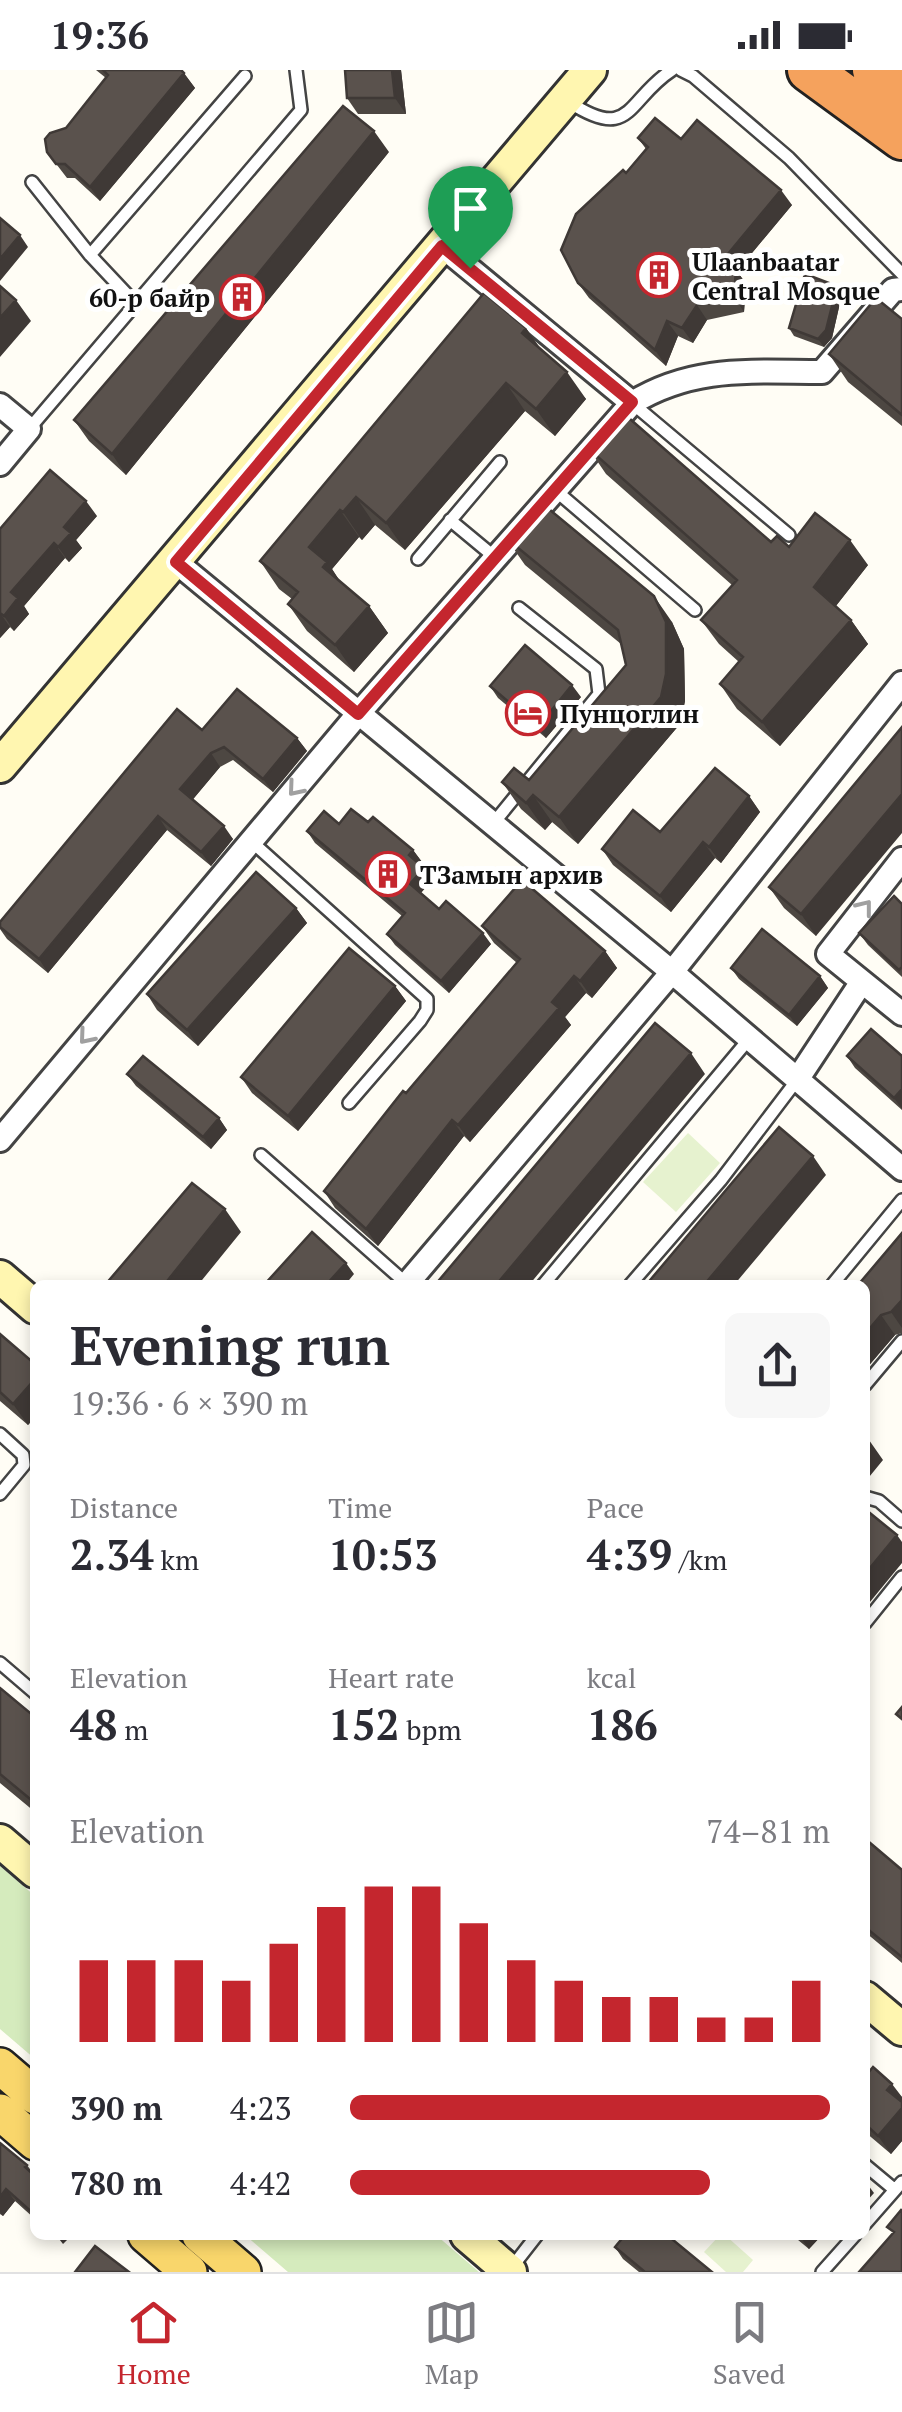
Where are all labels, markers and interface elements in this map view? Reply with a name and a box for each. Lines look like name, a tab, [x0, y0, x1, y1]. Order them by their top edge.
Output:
text: 19:36	[50, 10, 149, 60]
pin	[428, 166, 513, 269]
icon: arrive	[443, 181, 498, 236]
place label: Ulaanbaatar Central Mosque	[692, 245, 880, 307]
building icon: Ulaanbaatar Central Mosque	[636, 252, 682, 298]
building icon: 60-р байр	[219, 274, 265, 320]
place label: 60-р байр	[89, 281, 210, 314]
hotel icon: Пунцоглин	[505, 690, 551, 736]
place label: Пунцоглин	[560, 697, 699, 730]
one-way arrow	[289, 777, 307, 795]
building icon: ТЗамын архив	[365, 851, 411, 897]
place label: ТЗамын архив	[420, 858, 603, 891]
one-way arrow	[853, 900, 871, 918]
one-way arrow	[80, 1026, 98, 1044]
text: Evening run	[70, 1308, 390, 1381]
button: share	[725, 1313, 830, 1418]
text: 19:36 · 6 × 390 m	[70, 1382, 308, 1424]
text: Distance	[70, 1489, 178, 1526]
text: Time	[328, 1489, 392, 1526]
text: Pace	[587, 1489, 644, 1526]
text: 2.34	[70, 1526, 154, 1582]
text: 10:53	[328, 1526, 438, 1582]
text: 4:39	[587, 1526, 672, 1582]
text: km	[154, 1541, 199, 1578]
text: /km	[672, 1541, 727, 1578]
text: Elevation	[70, 1659, 188, 1696]
text: Heart rate	[328, 1659, 454, 1696]
text: kcal	[587, 1659, 636, 1696]
text: 48	[70, 1696, 117, 1752]
text: 152	[328, 1696, 400, 1752]
text: 186	[587, 1696, 658, 1752]
text: m	[117, 1711, 148, 1748]
text: bpm	[400, 1711, 462, 1748]
text: Elevation	[70, 1810, 204, 1852]
text: 74–81 m	[706, 1810, 830, 1852]
text: 390 m	[70, 2087, 162, 2129]
text: 4:23	[230, 2087, 292, 2129]
text: 780 m	[70, 2162, 162, 2204]
text: 4:42	[230, 2162, 292, 2204]
tab: Home	[117, 2295, 191, 2392]
tab: Map	[424, 2295, 479, 2392]
tab: Saved	[713, 2295, 785, 2392]

